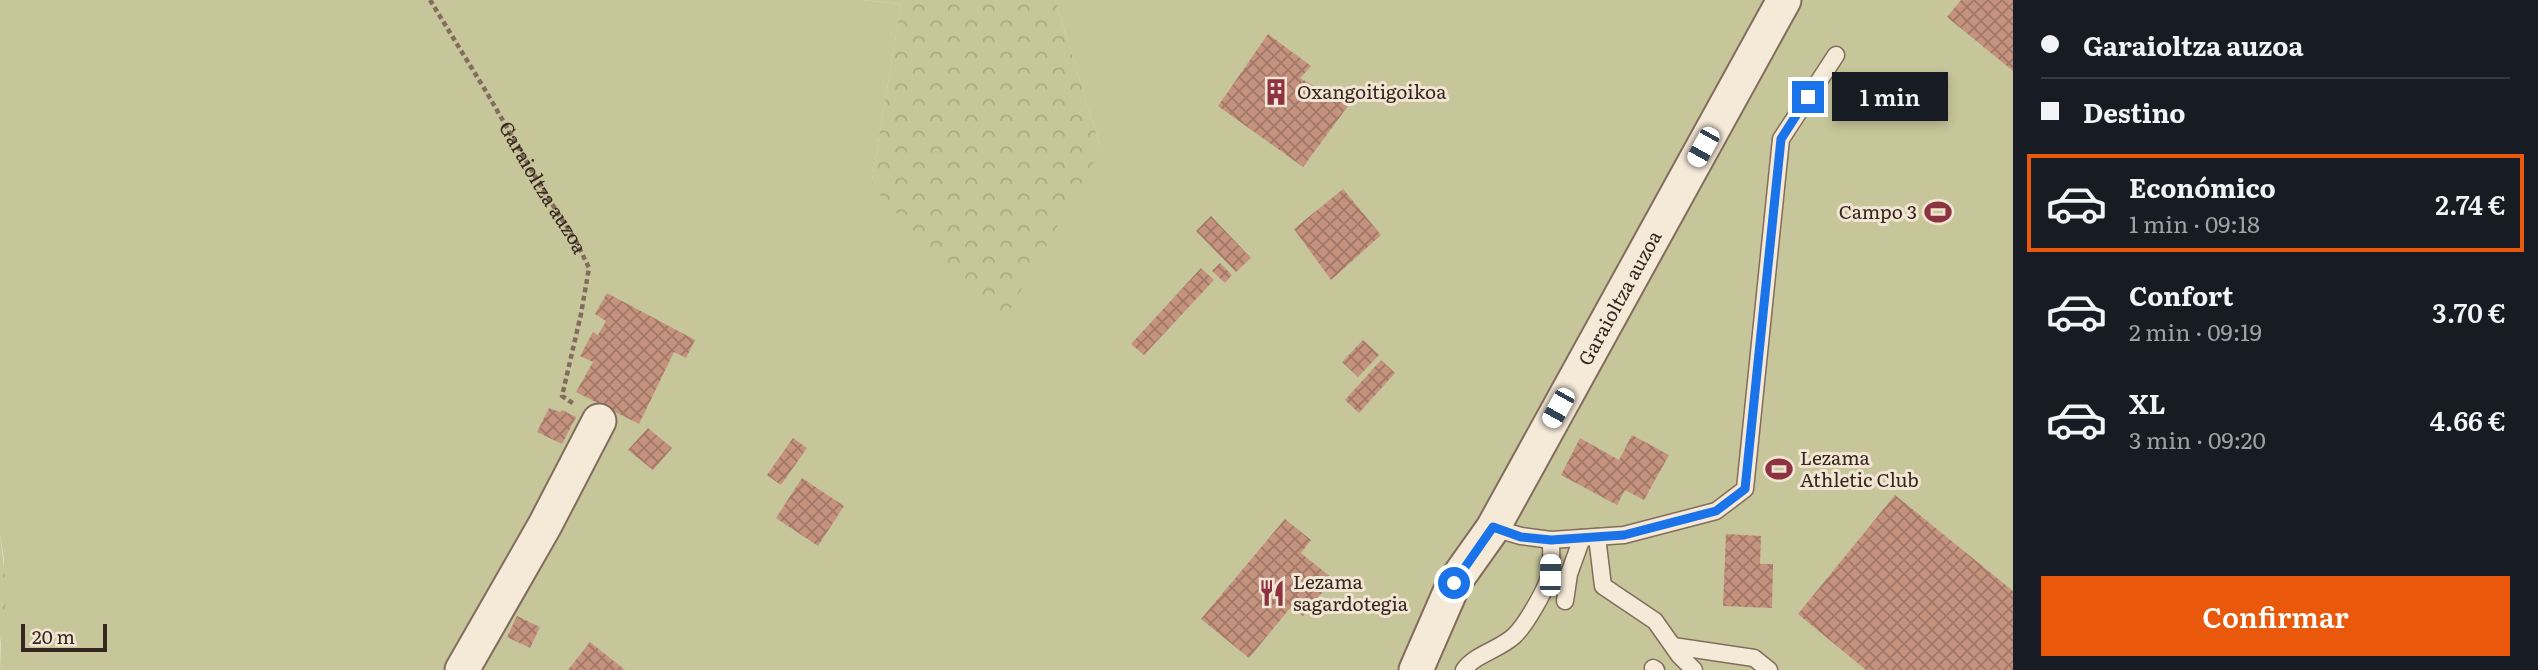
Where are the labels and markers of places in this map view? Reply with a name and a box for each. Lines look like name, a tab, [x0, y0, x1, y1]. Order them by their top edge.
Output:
building icon: Oxangoitigoikoa	[1261, 77, 1291, 107]
place label: Oxangoitigoikoa	[1297, 77, 1447, 105]
place label: Campo 3	[1839, 197, 1917, 225]
sports icon: Campo 3	[1923, 197, 1953, 227]
place label: Lezama Athletic Club	[1800, 443, 1919, 493]
sports icon: Lezama Athletic Club	[1764, 454, 1794, 484]
place label: Lezama sagardotegia	[1293, 567, 1409, 617]
restaurant icon: Lezama sagardotegia	[1257, 578, 1287, 608]

